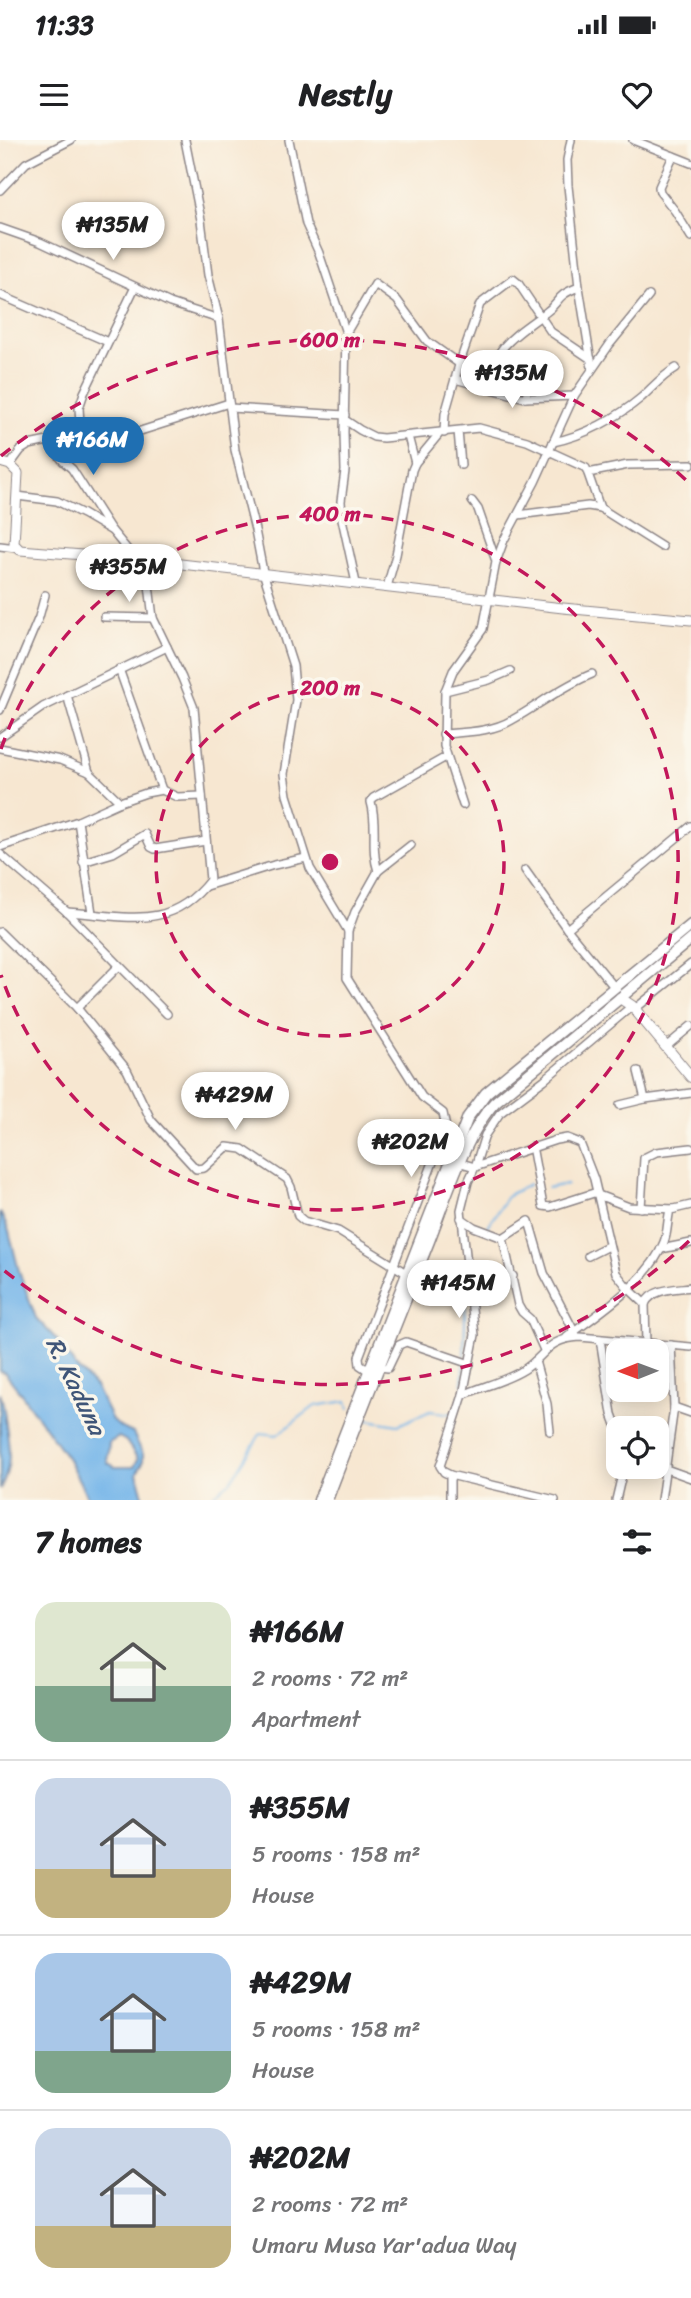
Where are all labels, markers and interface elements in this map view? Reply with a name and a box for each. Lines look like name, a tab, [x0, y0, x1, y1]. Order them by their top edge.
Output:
text: 11:33	[35, 2, 94, 48]
text: Nestly	[299, 66, 392, 123]
icon: menu	[35, 76, 73, 114]
icon: heart	[618, 76, 656, 114]
pin: ₦135M	[64, 202, 162, 262]
text: ₦135M	[78, 204, 148, 245]
text: 600 m	[299, 321, 361, 359]
pin: ₦135M	[463, 350, 561, 410]
text: ₦135M	[477, 352, 547, 393]
pin: ₦166M	[44, 418, 142, 477]
text: ₦166M	[58, 419, 128, 460]
text: 400 m	[298, 495, 361, 533]
pin: ₦355M	[80, 545, 178, 604]
text: ₦355M	[92, 546, 166, 587]
text: 200 m	[299, 669, 361, 707]
centre of rings	[318, 850, 342, 874]
pin: ₦429M	[186, 1072, 284, 1132]
text: ₦429M	[197, 1074, 273, 1115]
pin: ₦202M	[362, 1119, 460, 1179]
text: ₦202M	[373, 1121, 449, 1162]
pin: ₦145M	[410, 1260, 508, 1320]
text: ₦145M	[423, 1262, 495, 1303]
water label: R. Kaduna	[34, 1330, 119, 1444]
north arrow	[606, 1339, 668, 1402]
map controls	[606, 1339, 669, 1479]
button: locate	[606, 1416, 669, 1479]
text: 7 homes	[35, 1515, 142, 1569]
icon: filters	[618, 1523, 656, 1561]
text: ₦166M	[252, 1604, 343, 1658]
icon: home	[91, 1630, 175, 1714]
text: 2 rooms · 72 m²	[252, 1658, 408, 1699]
text: Apartment	[252, 1699, 361, 1740]
text: ₦355M	[252, 1780, 350, 1834]
icon: home	[91, 1806, 175, 1890]
text: 5 rooms · 158 m²	[252, 1834, 421, 1875]
text: House	[252, 1875, 314, 1916]
text: ₦429M	[252, 1955, 351, 2009]
icon: home	[91, 1981, 175, 2065]
text: 5 rooms · 158 m²	[252, 2009, 421, 2050]
text: House	[252, 2050, 314, 2091]
text: ₦202M	[252, 2130, 350, 2184]
icon: home	[91, 2156, 175, 2240]
text: 2 rooms · 72 m²	[252, 2184, 408, 2225]
text: Umaru Musa Yar'adua Way	[252, 2225, 517, 2266]

